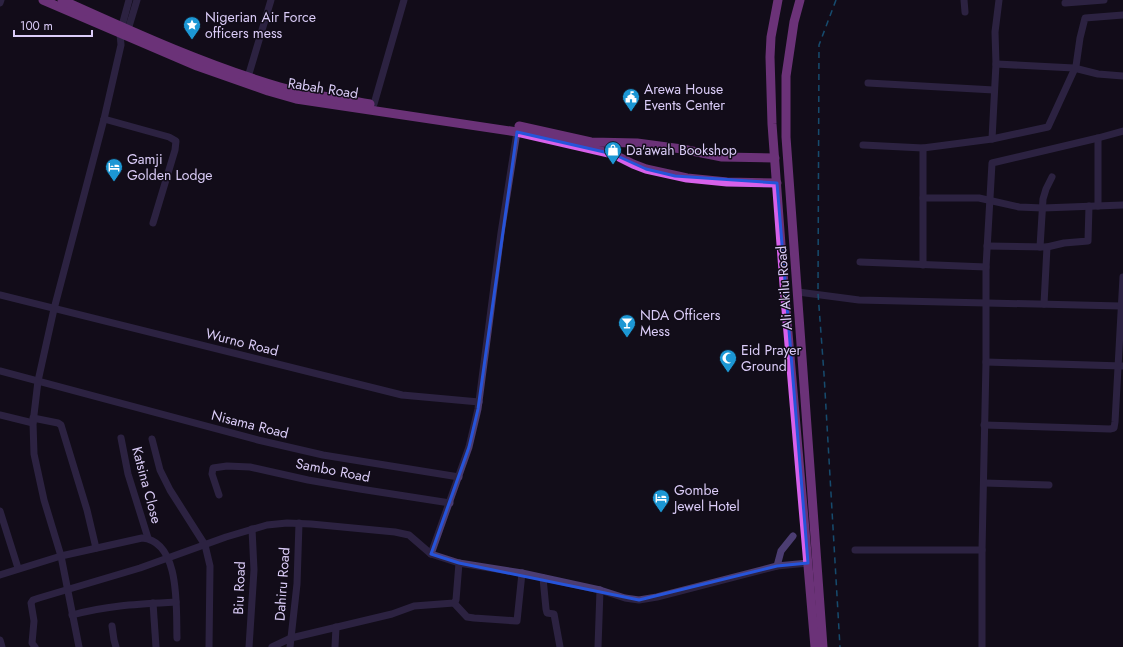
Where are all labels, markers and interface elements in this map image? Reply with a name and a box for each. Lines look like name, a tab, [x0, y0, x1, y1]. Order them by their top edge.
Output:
place label: Nigerian Air Force officers mess	[205, 7, 316, 43]
scale bar	[14, 12, 92, 38]
place icon: Nigerian Air Force officers mess	[182, 15, 202, 40]
text: 100 m	[20, 17, 53, 35]
street label: Rabah Road	[286, 73, 360, 103]
place label: Arewa House Events Center	[644, 79, 725, 115]
public building icon: Arewa House Events Center	[621, 87, 641, 112]
shop icon: Da'awah Bookshop	[603, 140, 623, 165]
place label: Da'awah Bookshop	[626, 140, 737, 160]
place label: Gamji Golden Lodge	[127, 149, 213, 185]
hotel icon: Gamji Golden Lodge	[104, 157, 124, 182]
street label: Ali Akilu Road	[771, 245, 797, 331]
place label: NDA Officers Mess	[640, 305, 721, 341]
bar icon: NDA Officers Mess	[617, 313, 637, 338]
street label: Wurno Road	[203, 323, 281, 361]
place label: Eid Prayer Ground	[741, 340, 802, 376]
mosque icon: Eid Prayer Ground	[718, 348, 738, 373]
street label: Nisama Road	[209, 405, 291, 443]
street label: Katsina Close	[127, 444, 167, 526]
street label: Sambo Road	[294, 453, 372, 487]
place label: Gombe Jewel Hotel	[672, 480, 740, 516]
hotel icon: Gombe Jewel Hotel	[651, 488, 671, 513]
street label: Dahiru Road	[269, 546, 295, 622]
street label: Biu Road	[228, 561, 250, 615]

